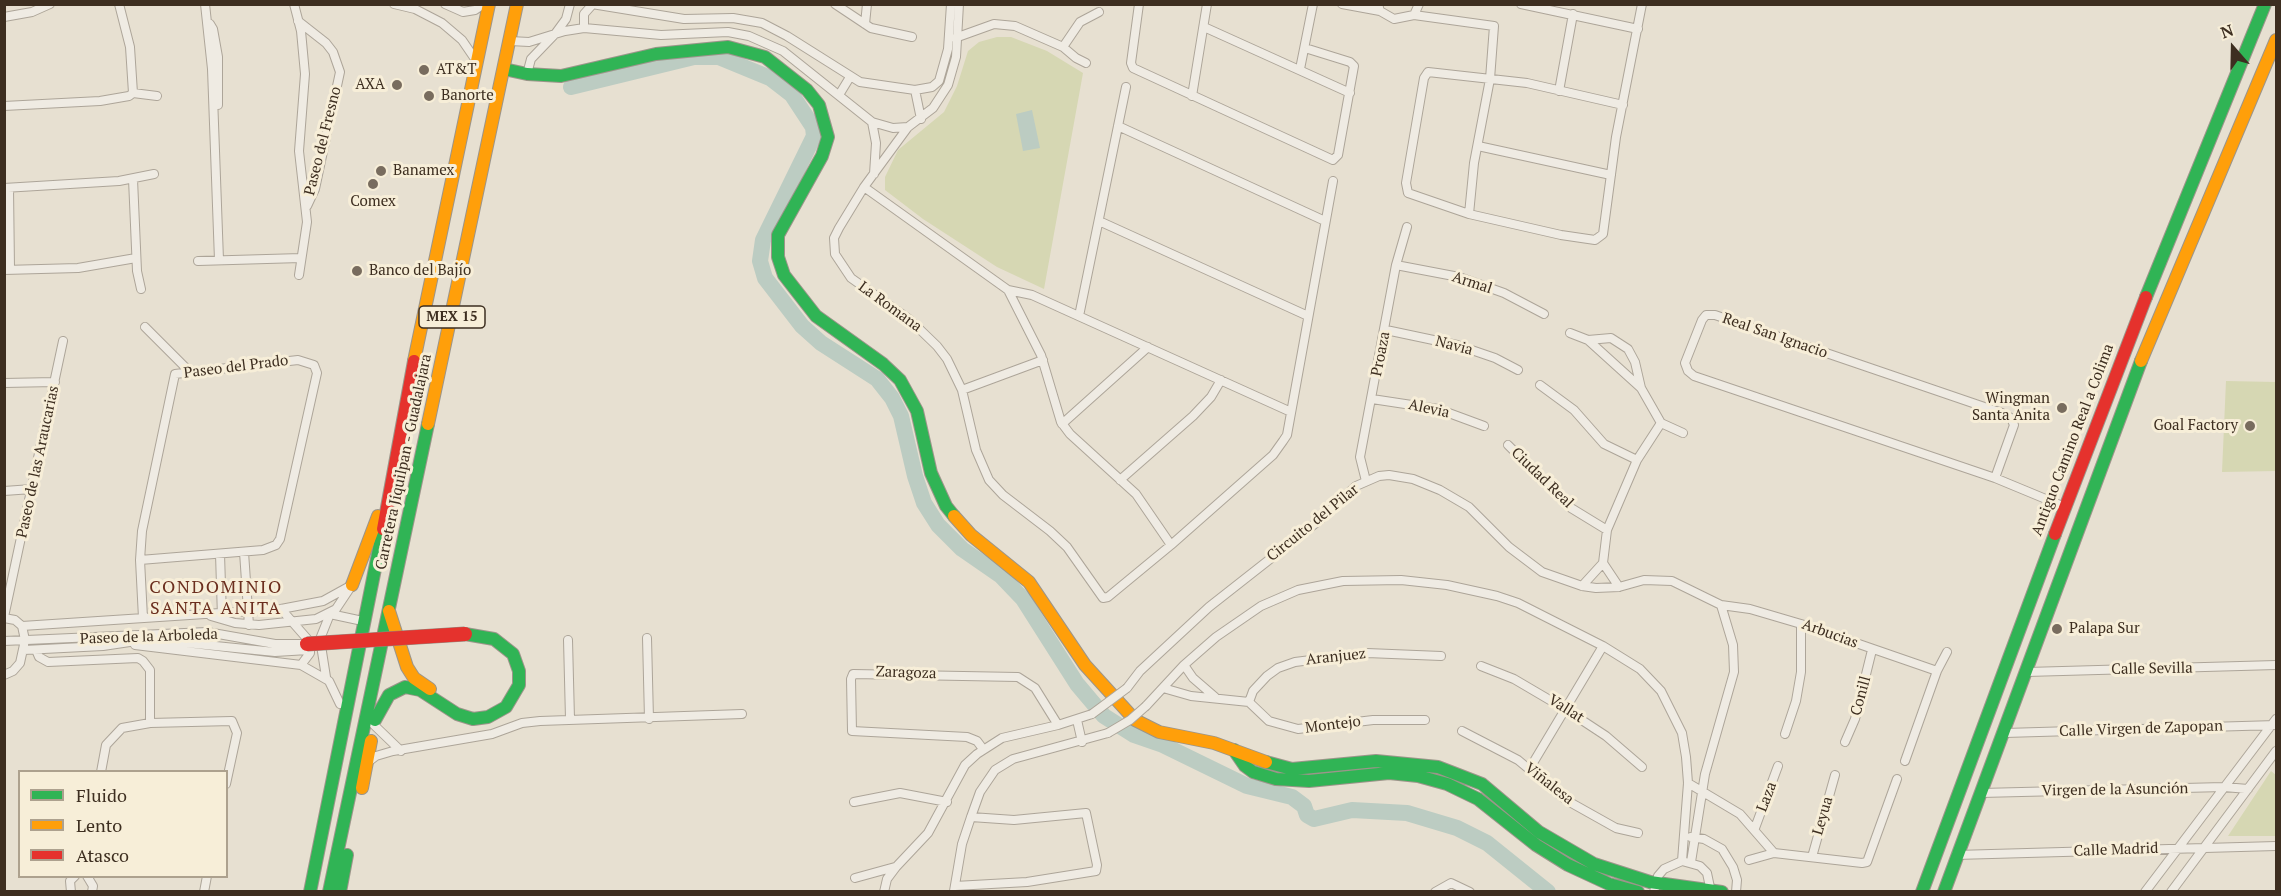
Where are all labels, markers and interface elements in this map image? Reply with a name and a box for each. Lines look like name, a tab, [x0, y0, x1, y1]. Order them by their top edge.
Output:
north arrow	[2203, 18, 2263, 78]
text: N	[2217, 19, 2236, 44]
place label: AT&T	[436, 61, 477, 79]
marker: AT&T	[417, 63, 431, 77]
place label: AXA	[355, 76, 385, 94]
marker: AXA	[390, 78, 404, 92]
street label: Paseo del Fresno	[301, 85, 345, 197]
place label: Banorte	[441, 87, 494, 105]
marker: Banorte	[422, 89, 436, 103]
place label: Banamex	[393, 162, 454, 180]
marker: Banamex	[374, 164, 388, 178]
marker: Comex	[366, 177, 380, 191]
place label: Comex	[350, 193, 396, 211]
place label: Banco del Bajío	[369, 262, 471, 280]
marker: Banco del Bajío	[350, 264, 364, 278]
street label: Armal	[1450, 268, 1494, 298]
street label: La Romana	[855, 278, 925, 336]
road number: MEX 15	[419, 306, 485, 328]
street label: Real San Ignacio	[1720, 310, 1830, 362]
street label: Proaza	[1368, 330, 1394, 378]
street label: Navia	[1433, 332, 1475, 360]
street label: Antiguo Camino Real a Colima	[2028, 341, 2118, 539]
street label: Paseo del Prado	[183, 352, 289, 382]
street label: Carretera Jiquilpan - Guadalajara	[372, 352, 436, 572]
street label: Paseo de las Araucarias	[13, 384, 63, 540]
place label: Wingman Santa Anita	[1972, 390, 2050, 425]
street label: Alevia	[1407, 396, 1451, 422]
marker: Wingman Santa Anita	[2055, 401, 2069, 415]
place label: Goal Factory	[2153, 417, 2238, 435]
marker: Goal Factory	[2243, 419, 2257, 433]
street label: Ciudad Real	[1507, 444, 1577, 512]
street label: Circuito del Pilar	[1263, 480, 1363, 566]
district label: CONDOMINIO SANTA ANITA	[149, 577, 283, 620]
street label: Arbucias	[1799, 616, 1861, 652]
place label: Palapa Sur	[2069, 620, 2140, 638]
marker: Palapa Sur	[2050, 622, 2064, 636]
street label: Paseo de la Arboleda	[80, 626, 218, 648]
street label: Aranjuez	[1305, 645, 1367, 669]
street label: Calle Sevilla	[2111, 659, 2193, 679]
street label: Zaragoza	[875, 663, 937, 683]
street label: Conill	[1847, 674, 1875, 718]
street label: Vallat	[1545, 691, 1587, 727]
street label: Montejo	[1304, 713, 1362, 737]
street label: Calle Virgen de Zapopan	[2059, 717, 2223, 741]
street label: Viñalesa	[1521, 759, 1577, 809]
legend	[18, 770, 228, 878]
street label: Laza	[1753, 779, 1781, 815]
street label: Virgen de la Asunción	[2041, 780, 2189, 800]
text: Fluido	[76, 783, 127, 807]
street label: Leyua	[1809, 795, 1837, 837]
text: Lento	[76, 813, 122, 837]
street label: Calle Madrid	[2073, 840, 2159, 860]
text: Atasco	[76, 843, 129, 867]

